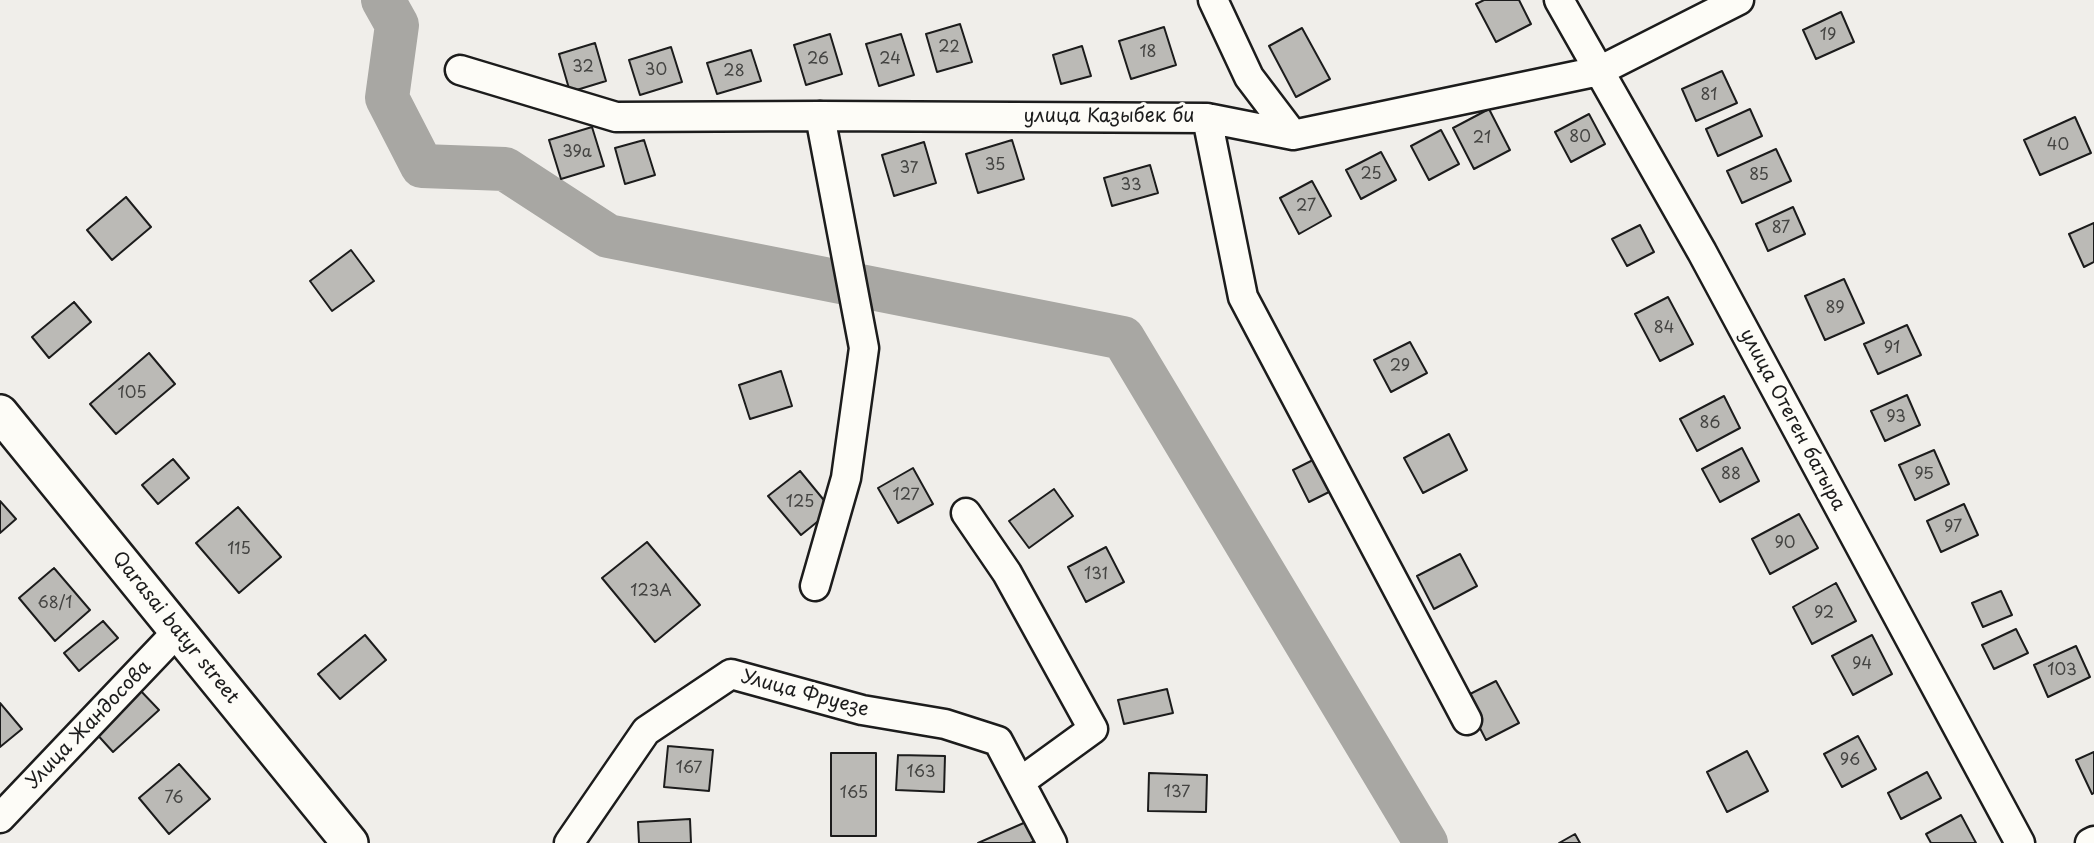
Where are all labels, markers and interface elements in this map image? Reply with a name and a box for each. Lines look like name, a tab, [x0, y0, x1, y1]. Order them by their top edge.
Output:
house number: 19	[1820, 26, 1836, 46]
house number: 22	[938, 38, 960, 58]
house number: 18	[1139, 43, 1157, 63]
house number: 26	[807, 50, 829, 70]
house number: 24	[879, 50, 901, 70]
house number: 32	[572, 58, 594, 78]
house number: 30	[645, 61, 667, 81]
house number: 28	[723, 62, 745, 82]
house number: 81	[1700, 86, 1718, 106]
street label: улица Казыбек би	[1024, 106, 1194, 128]
house number: 80	[1569, 128, 1591, 148]
house number: 21	[1473, 129, 1491, 149]
house number: 40	[2047, 136, 2069, 156]
house number: 39а	[562, 143, 592, 163]
house number: 35	[985, 156, 1005, 176]
house number: 37	[900, 159, 918, 179]
house number: 25	[1360, 165, 1382, 185]
house number: 85	[1749, 166, 1769, 186]
house number: 33	[1120, 176, 1142, 196]
house number: 27	[1296, 197, 1316, 217]
house number: 87	[1772, 219, 1790, 239]
house number: 89	[1825, 299, 1845, 319]
house number: 84	[1654, 319, 1674, 339]
street label: улица Отеген батыра	[1734, 325, 1850, 515]
house number: 91	[1884, 339, 1900, 359]
house number: 29	[1390, 357, 1410, 377]
house number: 105	[117, 384, 147, 404]
house number: 93	[1886, 408, 1906, 428]
house number: 86	[1700, 414, 1720, 434]
house number: 88	[1721, 465, 1741, 485]
house number: 95	[1914, 465, 1934, 485]
house number: 127	[892, 486, 920, 506]
house number: 125	[786, 493, 814, 513]
house number: 97	[1944, 518, 1962, 538]
house number: 90	[1774, 534, 1796, 554]
house number: 115	[227, 540, 251, 560]
street label: Qarasai batyr street	[107, 547, 243, 709]
house number: 131	[1084, 565, 1108, 585]
house number: 123А	[630, 582, 672, 602]
house number: 68/1	[38, 594, 72, 614]
house number: 92	[1814, 604, 1834, 624]
house number: 94	[1852, 655, 1872, 675]
street label: Улица Жандосова	[22, 656, 156, 794]
house number: 103	[2047, 661, 2077, 681]
street label: Улица Фруезе	[739, 666, 871, 722]
house number: 96	[1840, 751, 1860, 771]
house number: 167	[676, 759, 702, 779]
house number: 163	[906, 763, 936, 783]
house number: 137	[1164, 783, 1190, 803]
house number: 165	[840, 784, 868, 804]
house number: 76	[164, 789, 184, 809]

